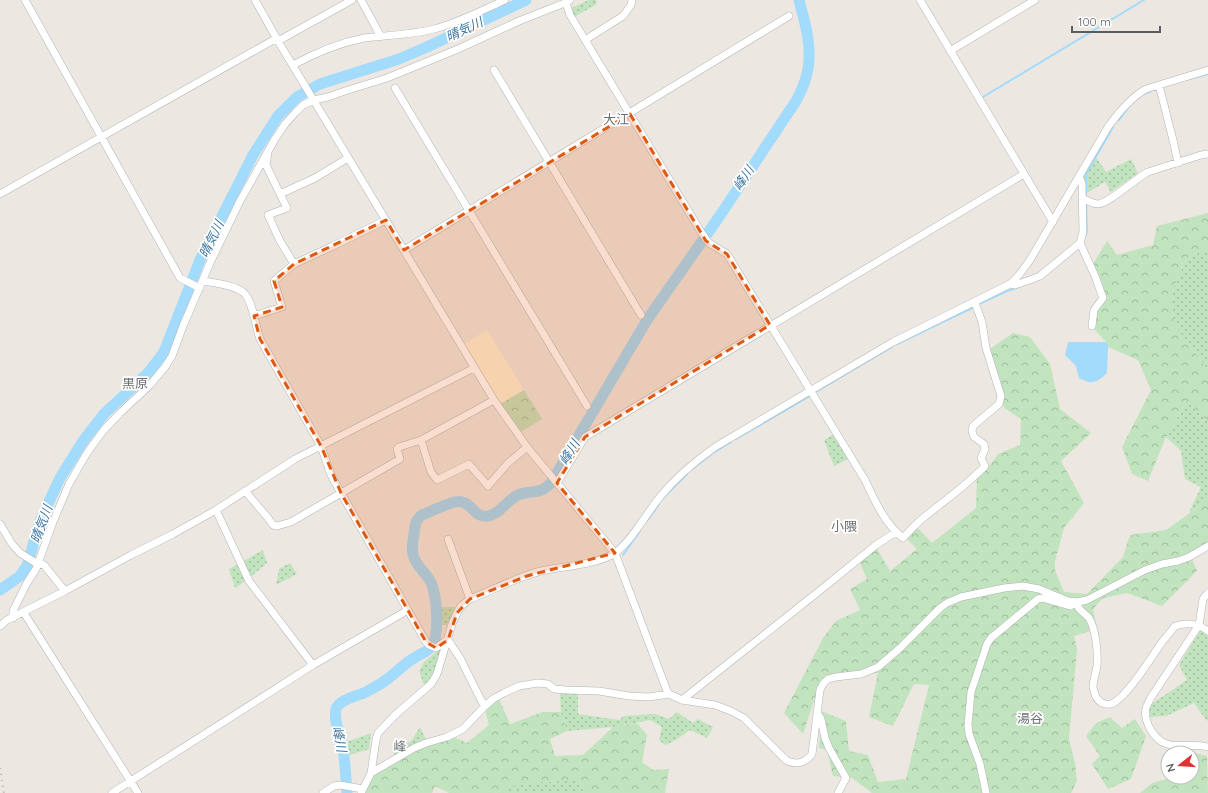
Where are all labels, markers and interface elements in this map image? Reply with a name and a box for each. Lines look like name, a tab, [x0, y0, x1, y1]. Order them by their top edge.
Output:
scale bar	[1072, 8, 1160, 34]
water label: 晴気川	[443, 13, 487, 44]
text: 100 m	[1078, 14, 1111, 29]
district label: 大江	[603, 111, 629, 127]
water label: 峰川	[729, 161, 758, 193]
water label: 晴気川	[195, 216, 228, 260]
district label: 黒原	[122, 375, 148, 391]
water label: 峰川	[555, 435, 584, 467]
water label: 晴気川	[27, 501, 56, 545]
district label: 小隈	[831, 518, 857, 534]
district label: 湯谷	[1017, 710, 1043, 726]
water label: 峰川	[330, 725, 351, 755]
district label: 峰	[393, 738, 407, 754]
north arrow	[1160, 745, 1200, 785]
text: N	[1163, 762, 1178, 774]

